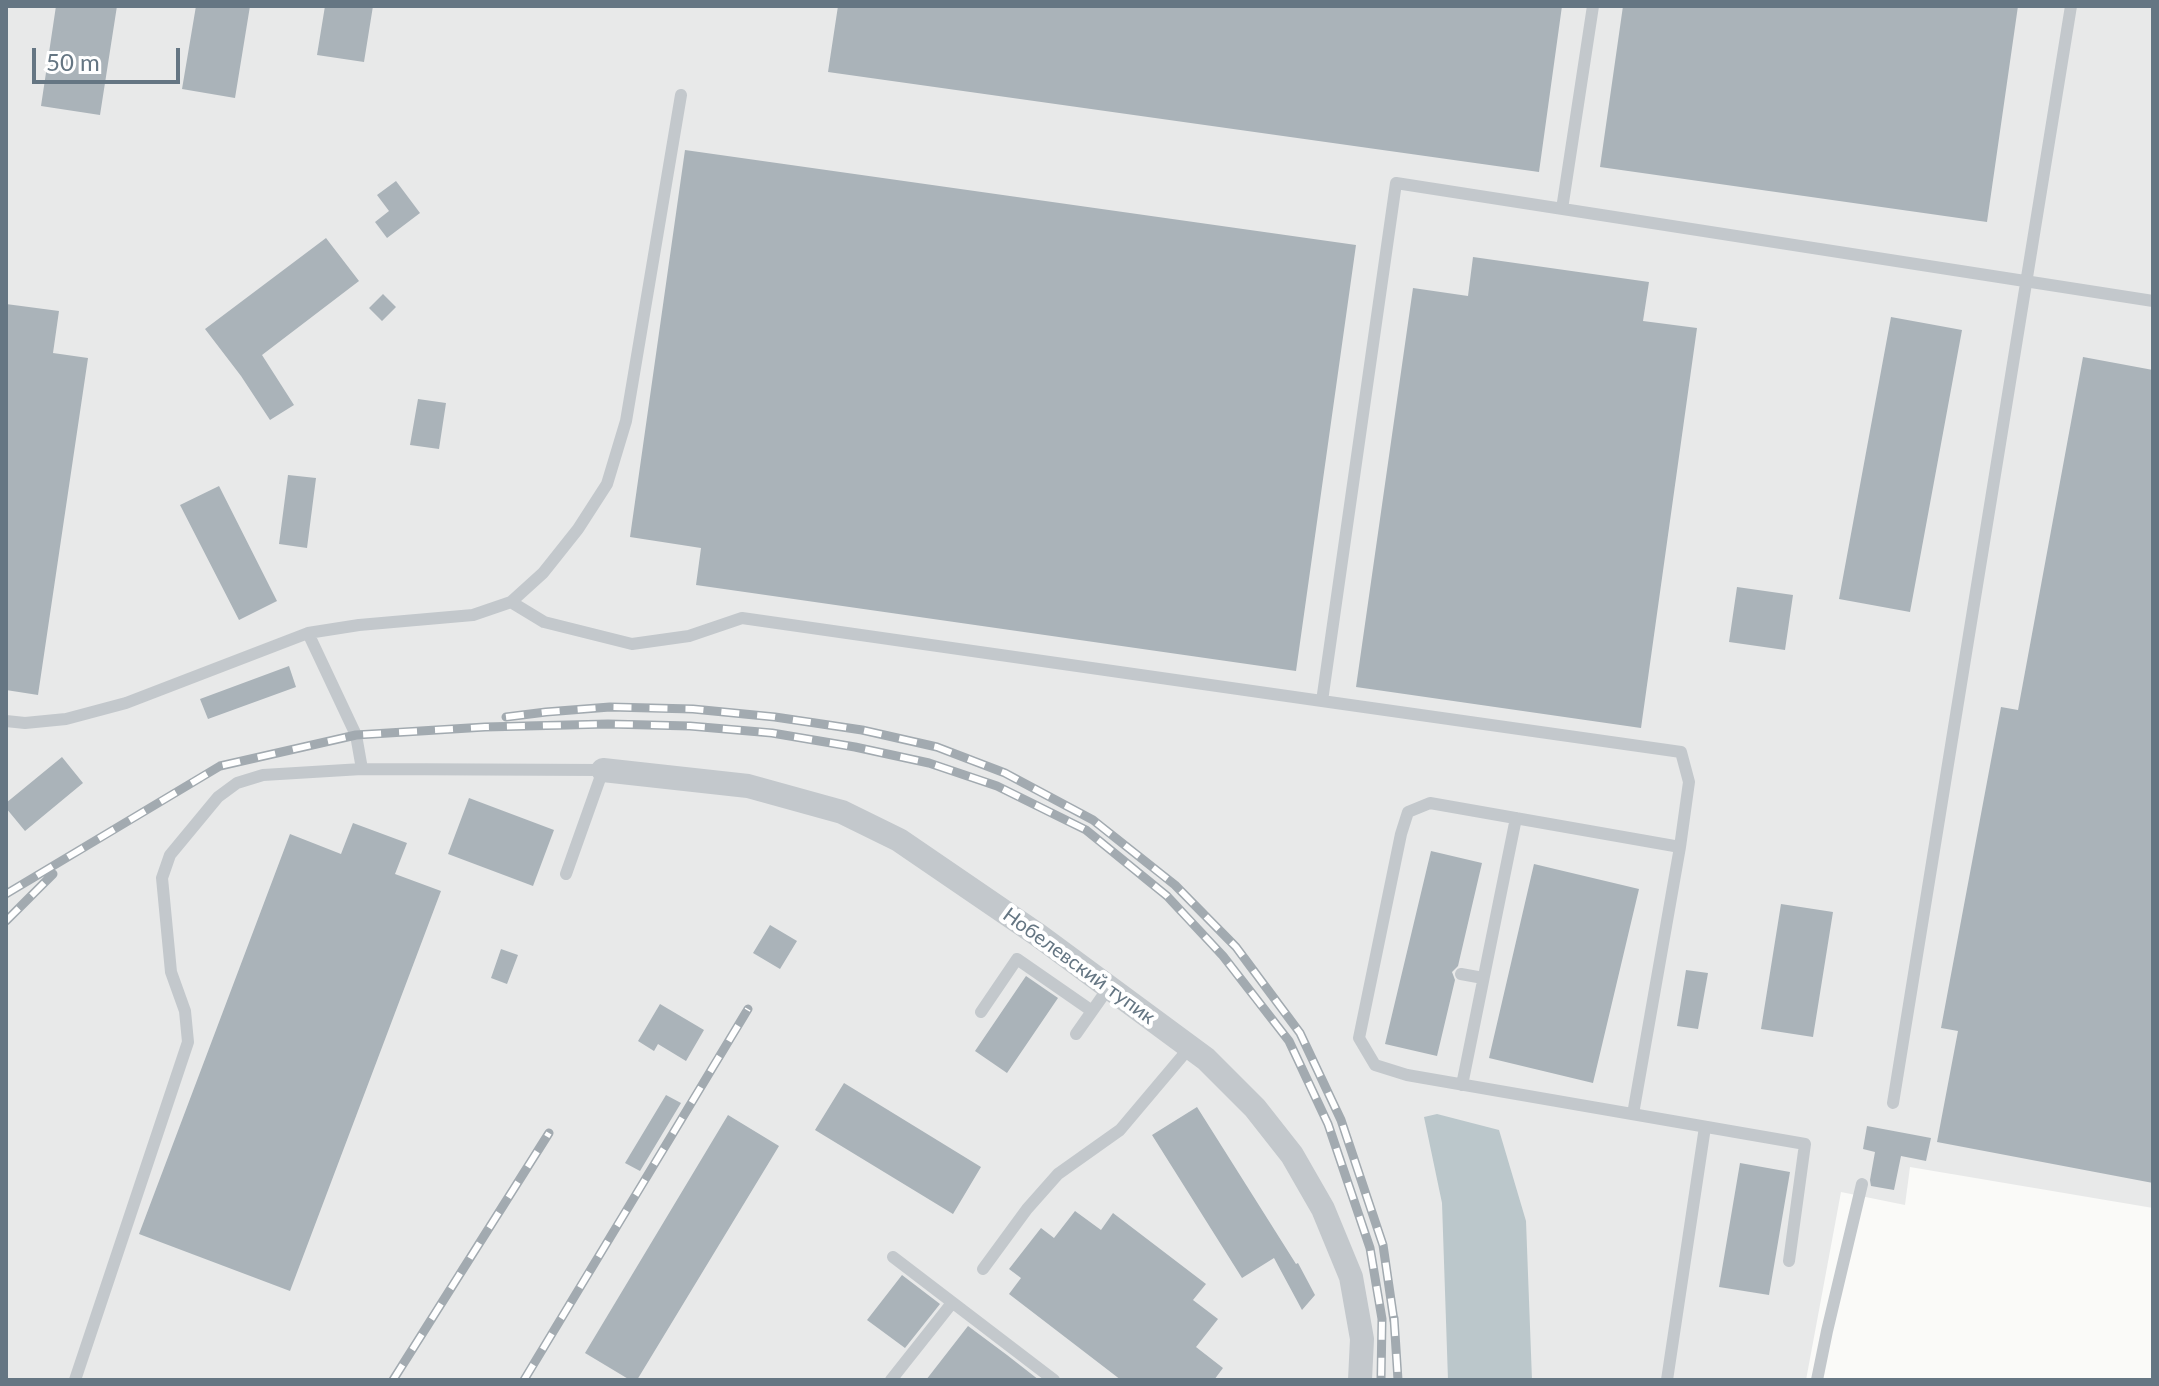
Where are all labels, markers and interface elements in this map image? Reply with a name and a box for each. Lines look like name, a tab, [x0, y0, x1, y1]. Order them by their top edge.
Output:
scale bar	[36, 32, 184, 82]
text: 50 m	[46, 47, 100, 76]
street label: Нобелевский тупик	[998, 903, 1160, 1029]

